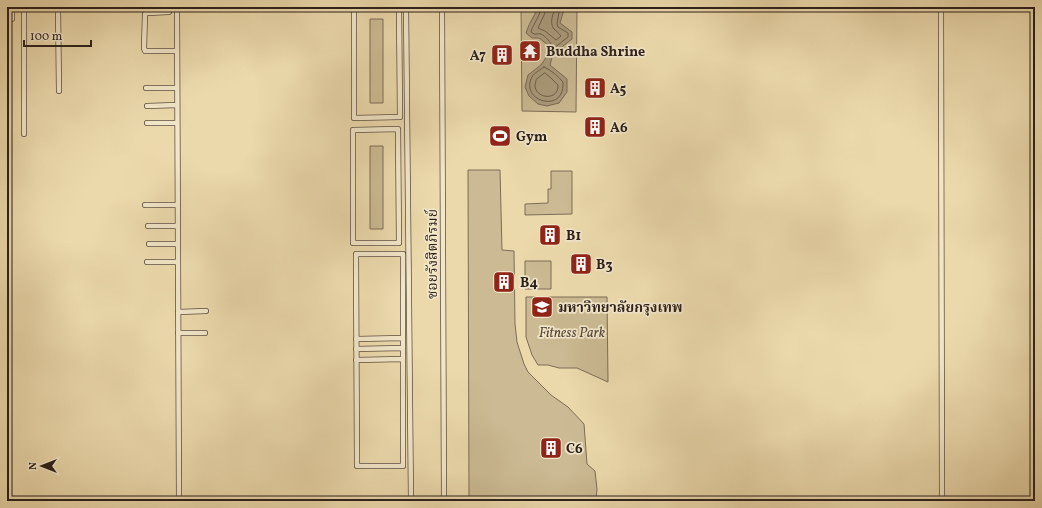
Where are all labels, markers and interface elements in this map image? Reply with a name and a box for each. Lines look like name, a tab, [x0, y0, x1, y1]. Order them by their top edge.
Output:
scale bar	[24, 22, 91, 48]
text: 100 m	[30, 29, 63, 45]
temple icon: Buddha Shrine	[517, 38, 543, 64]
building icon: A7	[489, 42, 515, 68]
place label: Buddha Shrine	[546, 43, 645, 62]
place label: A7	[470, 47, 486, 66]
building icon: A5	[582, 75, 608, 101]
place label: A5	[610, 80, 626, 99]
building icon: A6	[582, 114, 608, 140]
place label: A6	[610, 119, 628, 138]
sports icon: Gym	[487, 123, 513, 149]
place label: Gym	[516, 128, 548, 147]
street label: ซอยรังสิตภิรมย์	[423, 209, 443, 299]
building icon: B1	[537, 222, 563, 248]
place label: B1	[566, 227, 581, 246]
building icon: B3	[568, 251, 594, 277]
place label: B3	[596, 256, 613, 275]
building icon: B4	[491, 269, 517, 295]
place label: B4	[520, 274, 538, 293]
school or university icon: มหาวิทยาลัยกรุงเทพ	[529, 294, 555, 320]
place label: มหาวิทยาลัยกรุงเทพ	[558, 299, 682, 318]
park label: Fitness Park	[539, 324, 606, 343]
building icon: C6	[538, 435, 564, 461]
place label: C6	[566, 440, 583, 459]
north arrow	[22, 446, 62, 486]
text: N	[26, 462, 41, 470]

